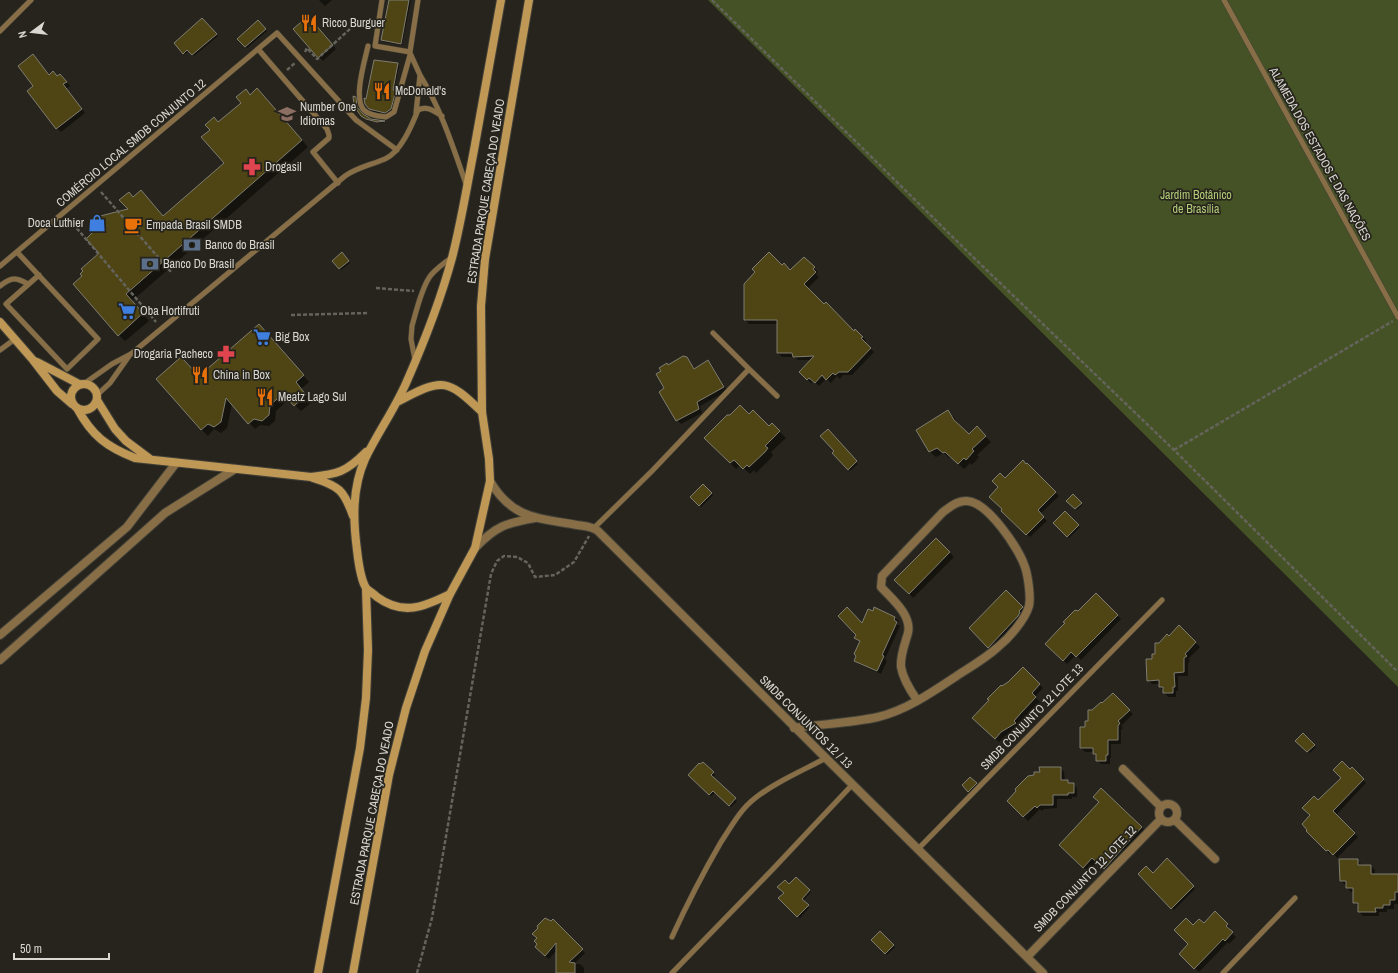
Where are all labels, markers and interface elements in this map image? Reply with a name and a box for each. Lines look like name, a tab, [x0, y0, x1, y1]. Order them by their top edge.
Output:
north arrow	[12, 12, 52, 52]
restaurant icon: Ricco Burguer	[299, 13, 319, 33]
place label: Ricco Burguer	[322, 15, 386, 31]
text: N	[15, 30, 30, 40]
street label: ALAMEDA DOS ESTADOS E DAS NAÇÕES	[1265, 63, 1375, 244]
street label: COMÉRCIO LOCAL SMDB CONJUNTO 12	[53, 76, 209, 210]
restaurant icon: McDonald's	[372, 81, 392, 101]
place label: McDonald's	[395, 83, 446, 99]
street label: ESTRADA PARQUE CABEÇA DO VEADO	[463, 97, 509, 285]
place label: Number One Idiomas	[300, 99, 356, 129]
school or university icon: Number One Idiomas	[277, 104, 297, 124]
pharmacy icon: Drogasil	[242, 157, 262, 177]
place label: Drogasil	[265, 159, 302, 175]
park label: Jardim Botânico de Brasília	[1160, 187, 1232, 217]
shop icon: Doca Luthier	[87, 213, 107, 233]
place label: Doca Luthier	[28, 215, 85, 231]
cafe icon: Empada Brasil SMDB	[123, 215, 143, 235]
place label: Empada Brasil SMDB	[146, 217, 242, 233]
bank icon: Banco do Brasil	[182, 235, 202, 255]
place label: Banco do Brasil	[205, 237, 274, 253]
bank icon: Banco Do Brasil	[140, 254, 160, 274]
place label: Banco Do Brasil	[163, 256, 234, 272]
supermarket icon: Oba Hortifruti	[117, 301, 137, 321]
place label: Oba Hortifruti	[140, 303, 200, 319]
supermarket icon: Big Box	[252, 327, 272, 347]
place label: Big Box	[275, 329, 310, 345]
pharmacy icon: Drogaria Pacheco	[216, 344, 236, 364]
place label: Drogaria Pacheco	[134, 346, 213, 362]
restaurant icon: China in Box	[190, 365, 210, 385]
place label: China in Box	[213, 367, 270, 383]
restaurant icon: Meatz Lago Sul	[255, 387, 275, 407]
place label: Meatz Lago Sul	[278, 389, 346, 405]
street label: SMDB CONJUNTO 12 LOTE 13	[977, 661, 1087, 773]
street label: SMDB CONJUNTOS 12 / 13	[756, 672, 856, 772]
street label: ESTRADA PARQUE CABEÇA DO VEADO	[346, 719, 398, 906]
street label: SMDB CONJUNTO 12 LOTE 12	[1030, 823, 1140, 935]
scale bar	[14, 935, 109, 961]
text: 50 m	[20, 941, 42, 957]

